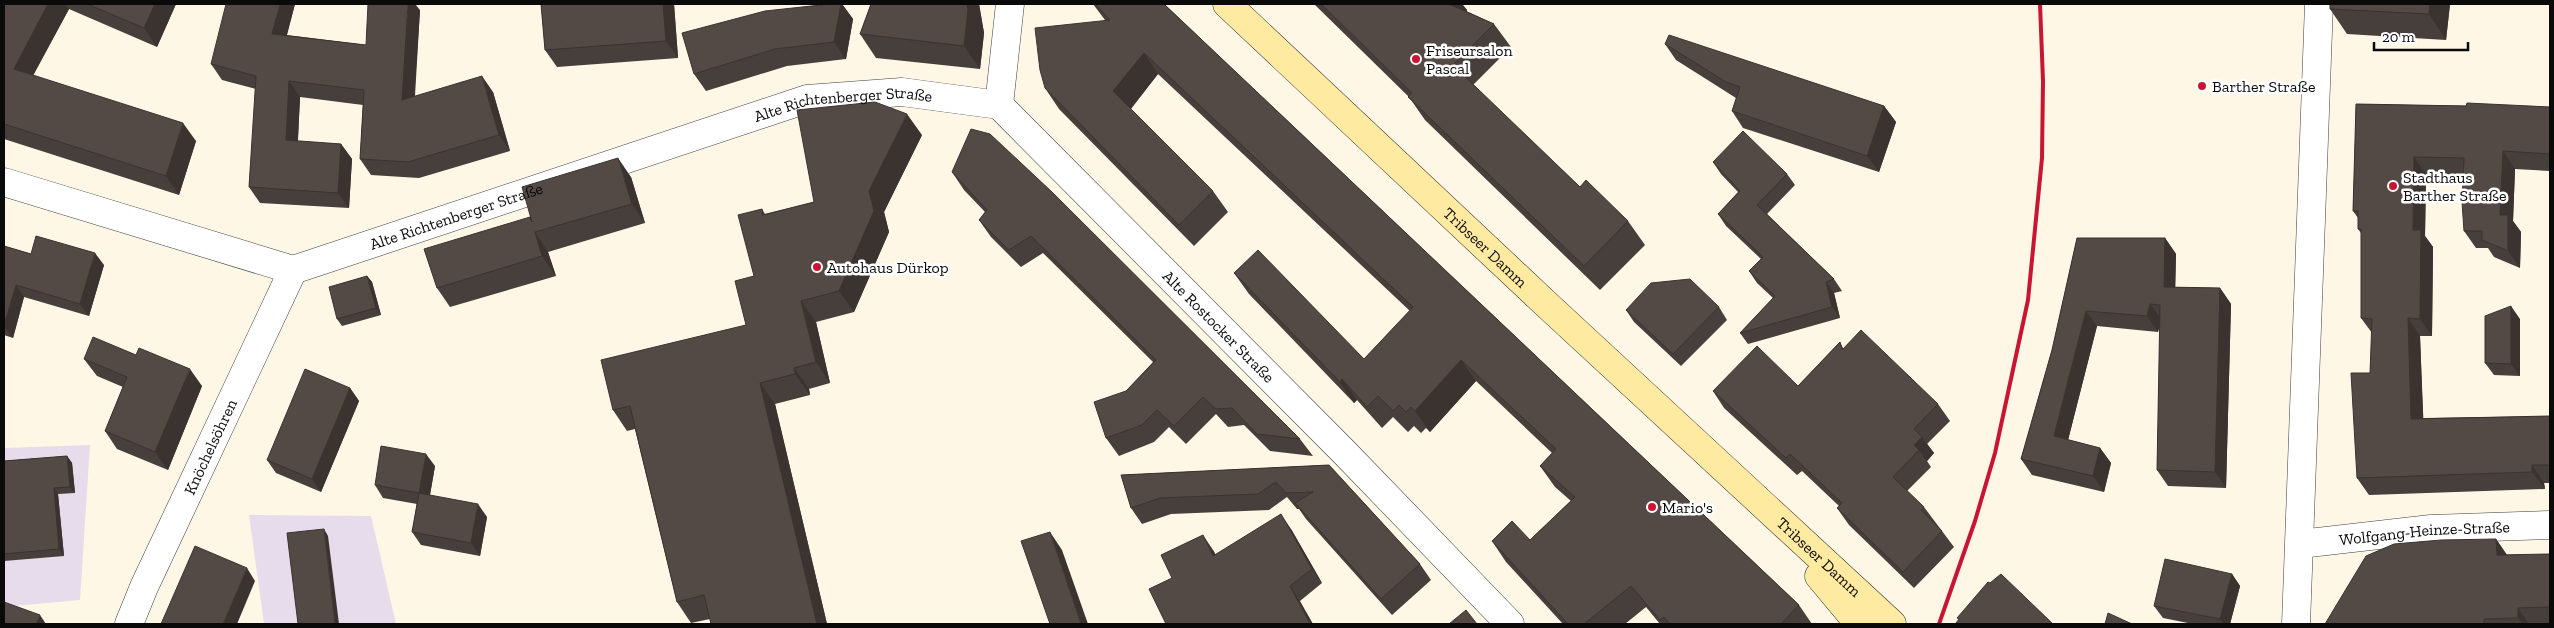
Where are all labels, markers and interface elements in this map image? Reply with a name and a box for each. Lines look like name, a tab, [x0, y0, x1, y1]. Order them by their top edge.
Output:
scale bar	[2374, 20, 2468, 52]
text: 20 m	[2382, 28, 2415, 46]
place label: Friseursalon Pascal	[1426, 41, 1514, 78]
marker: Friseursalon Pascal	[1410, 53, 1422, 65]
place label: Barther Straße	[2212, 77, 2316, 96]
marker: Barther Straße	[2196, 80, 2208, 92]
street label: Alte Richtenberger Straße	[752, 83, 934, 126]
place label: Stadthaus Barther Straße	[2403, 168, 2507, 205]
street label: Alte Richtenberger Straße	[367, 179, 545, 254]
marker: Stadthaus Barther Straße	[2387, 180, 2399, 192]
street label: Tribseer Damm	[1439, 204, 1531, 292]
place label: Autohaus Dürkop	[827, 258, 949, 277]
marker: Autohaus Dürkop	[811, 261, 823, 273]
street label: Alte Rostocker Straße	[1159, 266, 1279, 387]
street label: Knöchelsöhren	[180, 395, 241, 498]
place label: Mario's	[1662, 498, 1713, 517]
marker: Mario's	[1646, 501, 1658, 513]
street label: Tribseer Damm	[1773, 513, 1865, 601]
street label: Wolfgang-Heinze-Straße	[2338, 517, 2510, 549]

